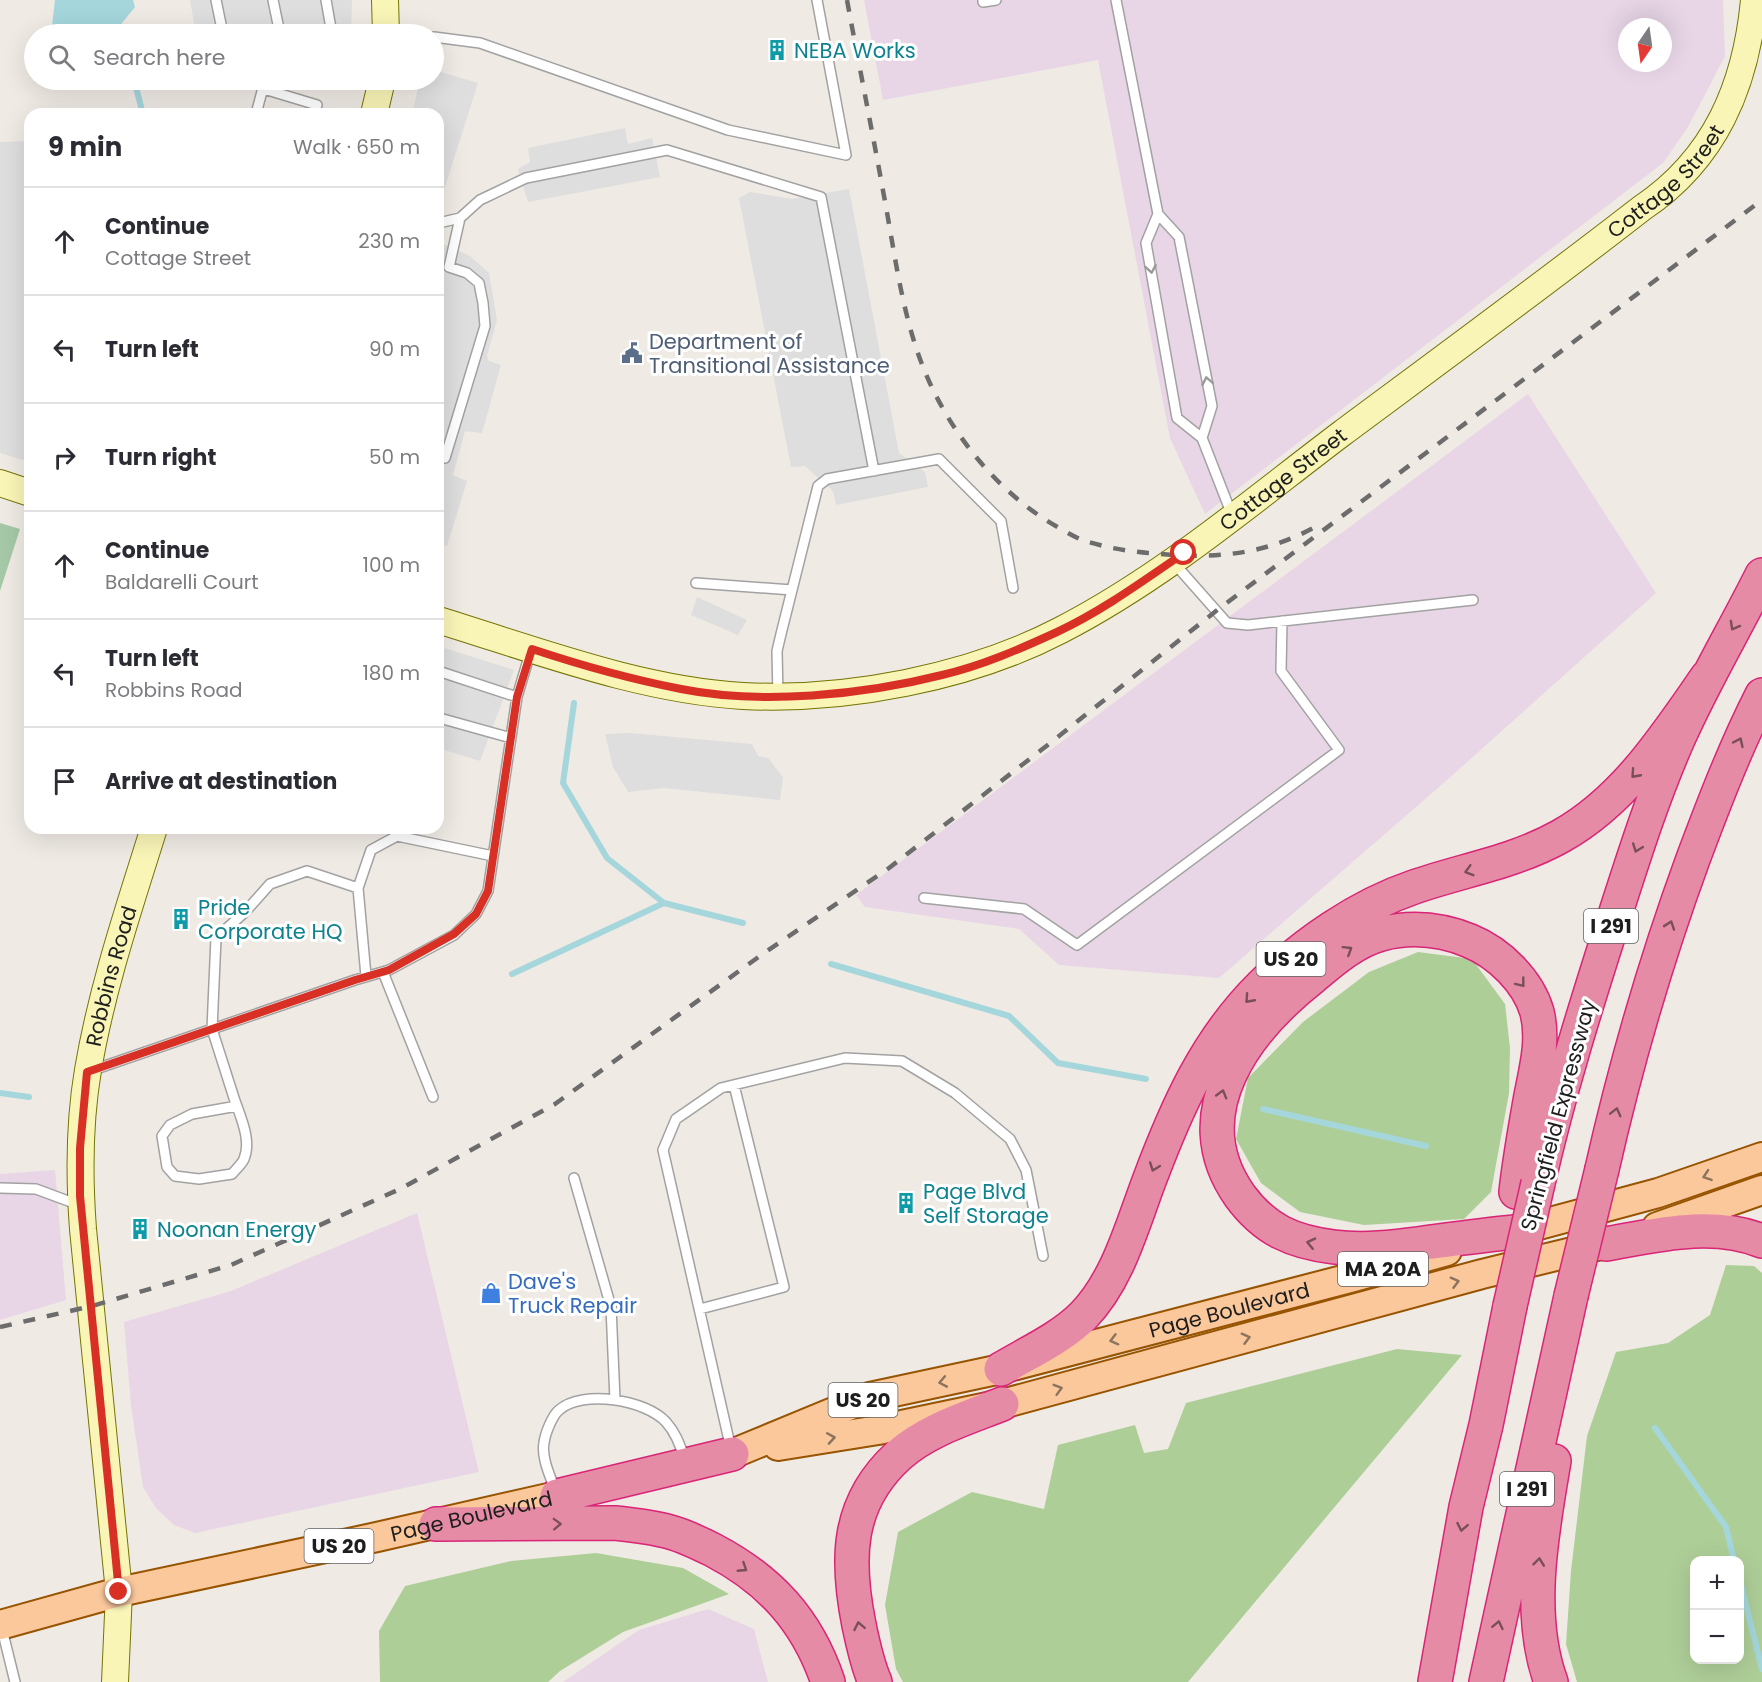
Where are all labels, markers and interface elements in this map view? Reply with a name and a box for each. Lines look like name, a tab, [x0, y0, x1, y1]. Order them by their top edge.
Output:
north arrow	[1618, 18, 1672, 72]
search box	[24, 24, 444, 90]
place label: NEBA Works	[794, 36, 916, 65]
building icon: NEBA Works	[765, 38, 789, 62]
icon: search	[45, 41, 78, 74]
text: Search here	[93, 42, 226, 73]
street label: Cottage Street	[1601, 119, 1731, 244]
text: 9 min	[48, 129, 122, 165]
text: Walk · 650 m	[293, 133, 420, 161]
text: Continue	[105, 211, 209, 242]
icon: ahead	[48, 225, 81, 258]
text: 230 m	[358, 227, 420, 255]
text: Cottage Street	[105, 244, 251, 272]
one-way arrow	[1144, 265, 1156, 274]
place label: Department of Transitional Assistance	[649, 327, 890, 380]
icon: left	[48, 333, 81, 366]
text: Turn left	[105, 334, 199, 365]
text: 90 m	[369, 335, 420, 363]
public building icon: Department of Transitional Assistance	[620, 341, 644, 365]
one-way arrow	[1201, 377, 1214, 387]
street label: Cottage Street	[1213, 421, 1352, 537]
icon: right	[48, 441, 81, 474]
text: Turn right	[105, 442, 216, 473]
text: 50 m	[369, 443, 420, 471]
text: Continue	[105, 535, 209, 566]
route start	[1170, 539, 1196, 565]
icon: ahead	[48, 549, 81, 582]
text: 100 m	[363, 551, 420, 579]
text: Baldarelli Court	[105, 568, 258, 596]
one-way arrow	[1730, 619, 1741, 630]
text: Turn left	[105, 643, 199, 674]
icon: left	[48, 657, 81, 690]
text: 180 m	[362, 659, 420, 687]
text: Robbins Road	[105, 676, 243, 704]
one-way arrow	[1732, 738, 1744, 749]
icon: arrive	[48, 765, 81, 798]
text: Arrive at destination	[105, 766, 337, 797]
one-way arrow	[1631, 767, 1642, 778]
one-way arrow	[1632, 842, 1645, 853]
one-way arrow	[1464, 864, 1475, 876]
place label: Pride Corporate HQ	[198, 893, 343, 946]
street label: Robbins Road	[78, 902, 143, 1049]
building icon: Pride Corporate HQ	[169, 907, 193, 931]
road number: I 291	[1584, 909, 1638, 943]
one-way arrow	[1663, 920, 1676, 931]
road number: US 20	[1256, 942, 1326, 976]
one-way arrow	[1342, 946, 1352, 958]
one-way arrow	[1514, 976, 1525, 987]
one-way arrow	[1246, 991, 1257, 1002]
street label: Springfield Expressway	[1513, 996, 1603, 1234]
one-way arrow	[1215, 1089, 1227, 1100]
one-way arrow	[1608, 1107, 1621, 1117]
one-way arrow	[1149, 1161, 1162, 1172]
one-way arrow	[1702, 1169, 1713, 1181]
place label: Page Blvd Self Storage	[923, 1177, 1049, 1230]
building icon: Page Blvd Self Storage	[894, 1191, 918, 1215]
place label: Noonan Energy	[157, 1215, 317, 1244]
building icon: Noonan Energy	[128, 1217, 152, 1241]
one-way arrow	[1306, 1237, 1316, 1250]
road number: MA 20A	[1338, 1252, 1428, 1286]
place label: Dave's Truck Repair	[508, 1267, 637, 1320]
street label: Page Boulevard	[1146, 1275, 1313, 1344]
one-way arrow	[1449, 1277, 1460, 1289]
shop icon: Dave's Truck Repair	[479, 1281, 503, 1305]
one-way arrow	[1109, 1333, 1120, 1345]
one-way arrow	[1240, 1333, 1251, 1345]
one-way arrow	[939, 1375, 949, 1388]
road number: US 20	[828, 1383, 898, 1417]
one-way arrow	[1052, 1384, 1063, 1396]
one-way arrow	[826, 1432, 836, 1445]
road number: I 291	[1500, 1472, 1554, 1506]
street label: Page Boulevard	[388, 1483, 555, 1548]
one-way arrow	[553, 1518, 562, 1530]
one-way arrow	[1456, 1522, 1469, 1532]
road number: US 20	[304, 1529, 374, 1563]
map controls	[1690, 1556, 1744, 1664]
button: +	[1690, 1556, 1744, 1610]
one-way arrow	[1533, 1558, 1545, 1567]
one-way arrow	[737, 1560, 747, 1572]
route end	[105, 1578, 131, 1604]
button: −	[1690, 1610, 1744, 1664]
one-way arrow	[1490, 1620, 1503, 1630]
one-way arrow	[853, 1621, 866, 1631]

